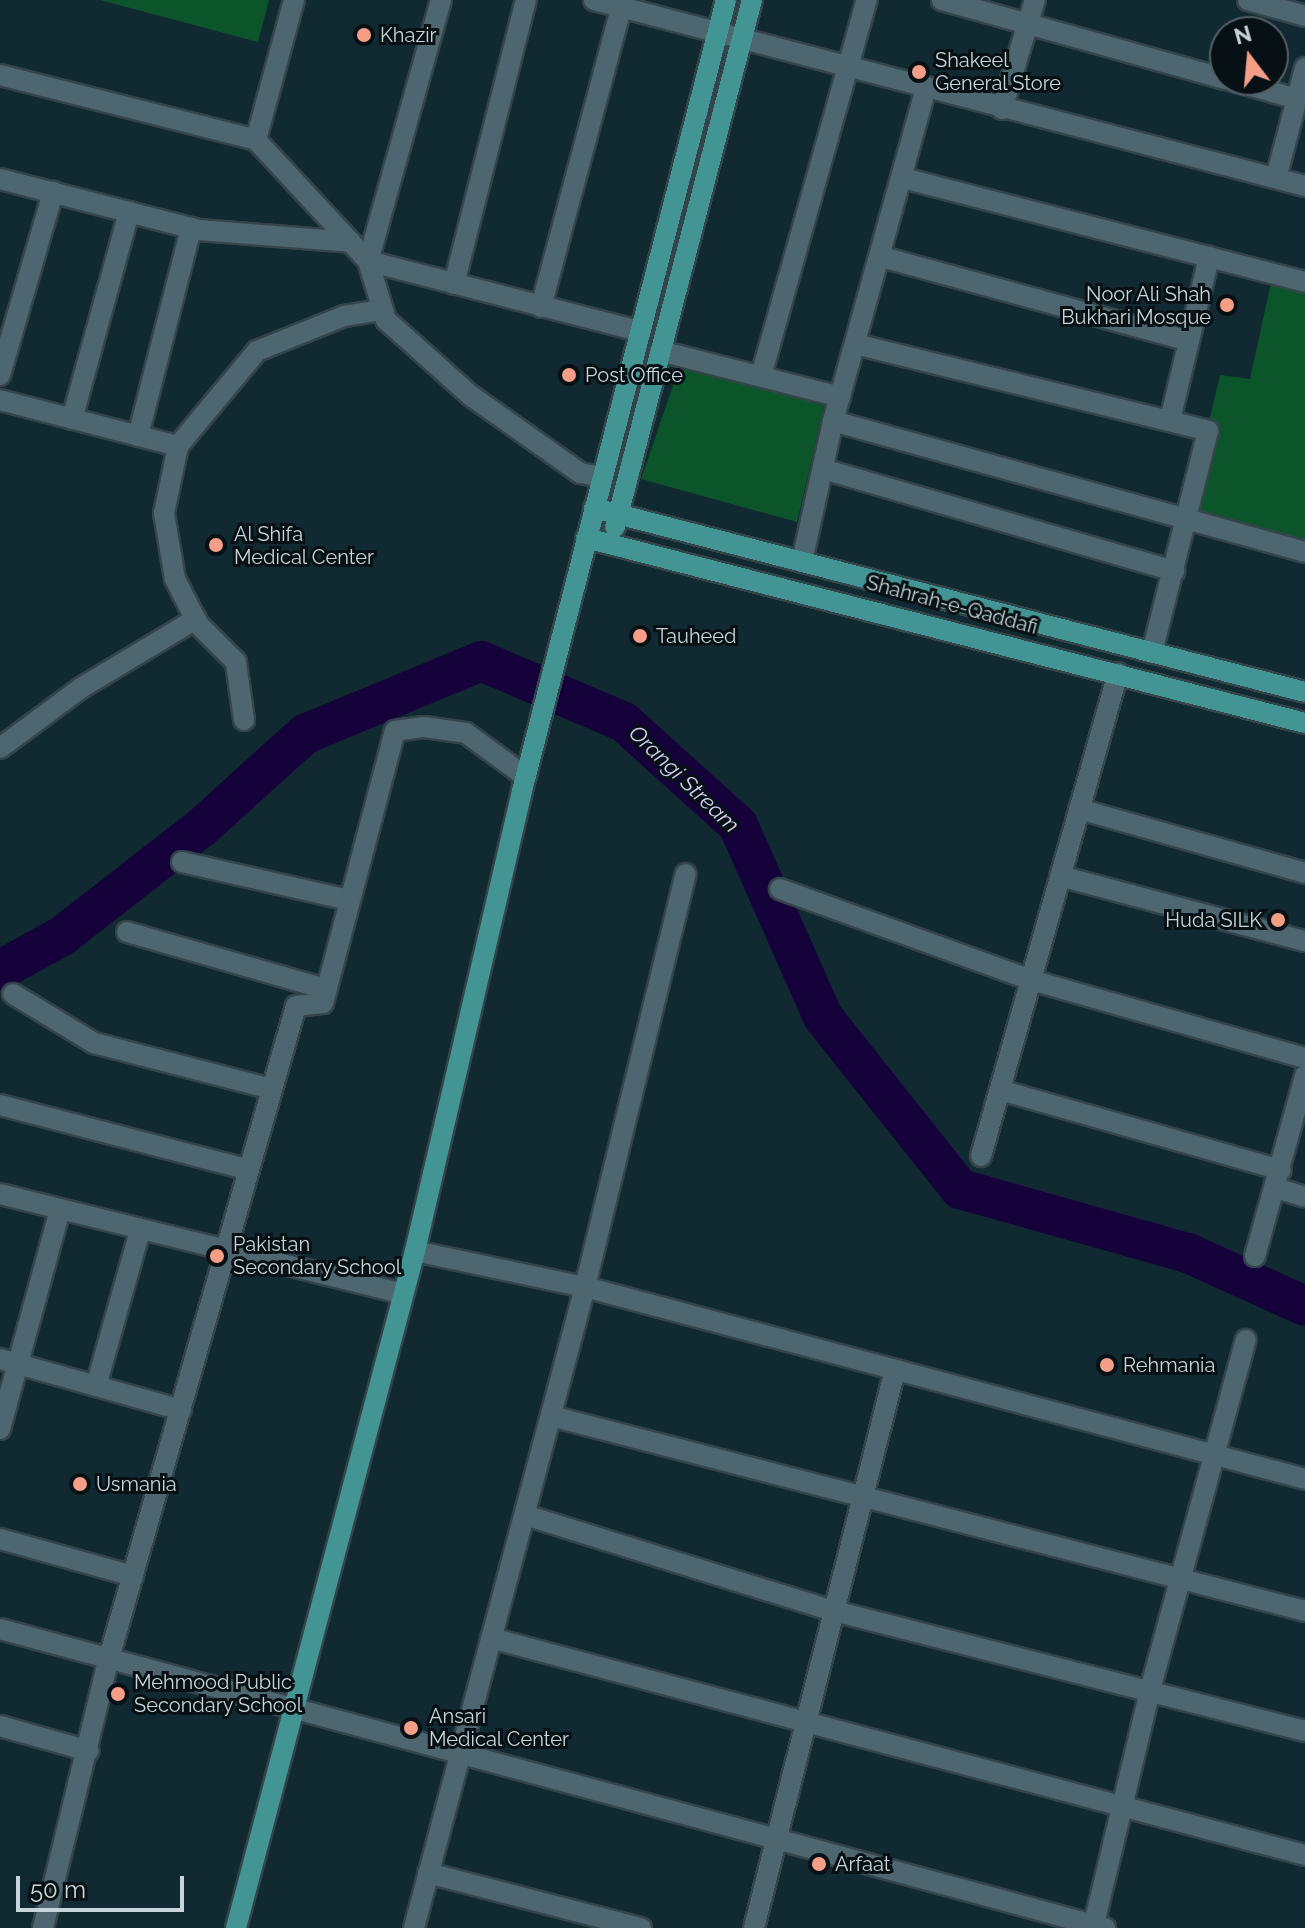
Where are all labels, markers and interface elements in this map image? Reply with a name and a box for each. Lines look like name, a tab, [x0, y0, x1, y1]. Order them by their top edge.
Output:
north arrow	[1209, 16, 1289, 96]
text: N	[1231, 20, 1255, 50]
place label: Khazir	[380, 23, 437, 47]
marker: Khazir	[355, 26, 373, 44]
place label: Shakeel General Store	[935, 48, 1062, 95]
marker: Shakeel General Store	[910, 63, 928, 81]
place label: Noor Ali Shah Bukhari Mosque	[1061, 282, 1211, 329]
marker: Noor Ali Shah Bukhari Mosque	[1218, 296, 1236, 314]
place label: Post Office	[585, 363, 683, 387]
marker: Post Office	[560, 366, 578, 384]
place label: Al Shifa Medical Center	[234, 522, 375, 569]
marker: Al Shifa Medical Center	[205, 534, 227, 556]
street label: Shahrah-e-Qaddafi	[864, 571, 1040, 639]
place label: Tauheed	[656, 624, 736, 648]
marker: Tauheed	[631, 627, 649, 645]
water label: Orangi Stream	[623, 720, 745, 838]
place label: Huda SILK	[1165, 908, 1262, 932]
marker: Huda SILK	[1269, 911, 1287, 929]
place label: Pakistan Secondary School	[233, 1232, 402, 1279]
marker: Pakistan Secondary School	[208, 1247, 226, 1265]
place label: Rehmania	[1123, 1353, 1215, 1377]
marker: Rehmania	[1098, 1356, 1116, 1374]
place label: Usmania	[96, 1472, 177, 1496]
marker: Usmania	[71, 1475, 89, 1493]
place label: Mehmood Public Secondary School	[134, 1670, 303, 1717]
marker: Mehmood Public Secondary School	[109, 1685, 127, 1703]
place label: Ansari Medical Center	[429, 1704, 570, 1751]
marker: Ansari Medical Center	[400, 1717, 422, 1739]
place label: Arfaat	[835, 1852, 891, 1876]
marker: Arfaat	[810, 1855, 828, 1873]
scale bar	[20, 1860, 188, 1910]
text: 50 m	[30, 1875, 86, 1904]

